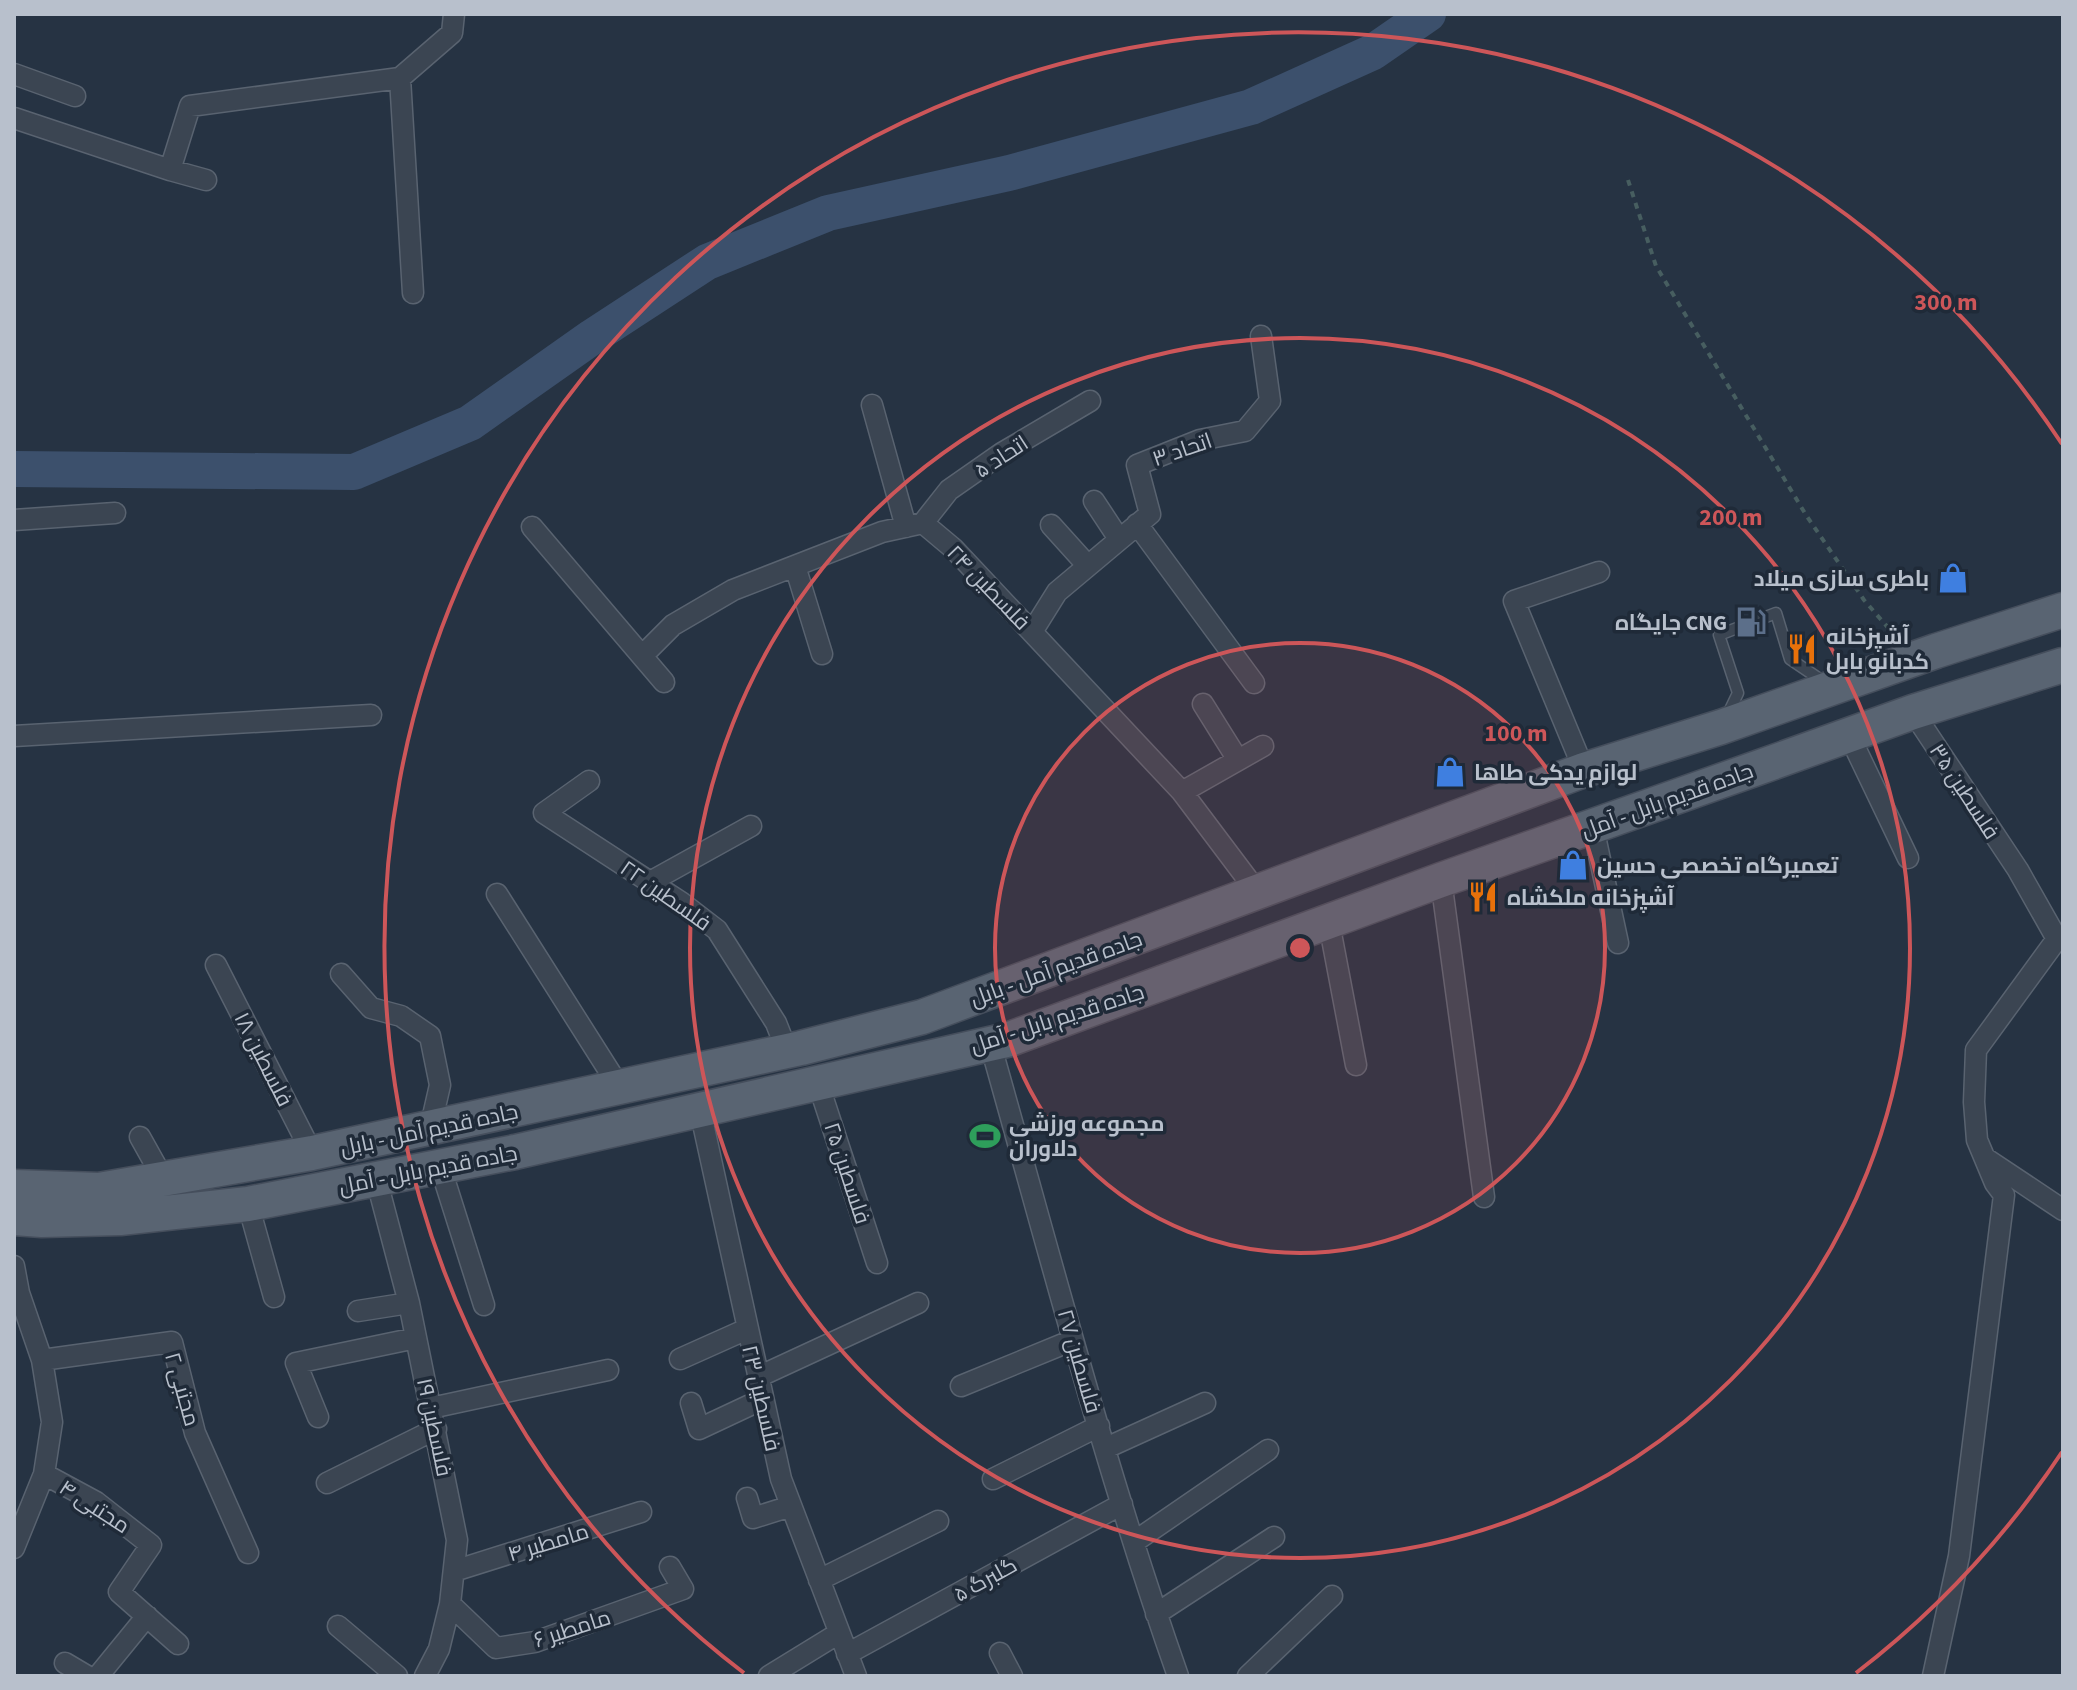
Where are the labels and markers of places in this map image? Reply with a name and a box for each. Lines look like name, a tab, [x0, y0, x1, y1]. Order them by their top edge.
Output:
shop icon: باطری سازی میلاد	[1936, 561, 1970, 595]
place label: باطری سازی میلاد	[1754, 563, 1929, 595]
fuel station icon: جایگاه CNG	[1734, 605, 1768, 639]
place label: جایگاه CNG	[1615, 607, 1727, 639]
place label: آشپزخانه کدبانو بابل	[1826, 621, 1929, 678]
restaurant icon: آشپزخانه کدبانو بابل	[1785, 632, 1819, 666]
shop icon: لوازم یدکی طاها	[1433, 755, 1467, 789]
place label: لوازم یدکی طاها	[1474, 757, 1637, 789]
shop icon: تعمیرگاه تخصصی حسین	[1556, 848, 1590, 882]
place label: تعمیرگاه تخصصی حسین	[1597, 850, 1839, 882]
restaurant icon: آشپزخانه ملکشاه	[1466, 880, 1500, 914]
place label: آشپزخانه ملکشاه	[1507, 882, 1675, 914]
centre of rings	[1286, 934, 1314, 962]
place label: مجموعه ورزشی دلاوران	[1009, 1108, 1165, 1165]
sports icon: مجموعه ورزشی دلاوران	[968, 1119, 1002, 1153]

